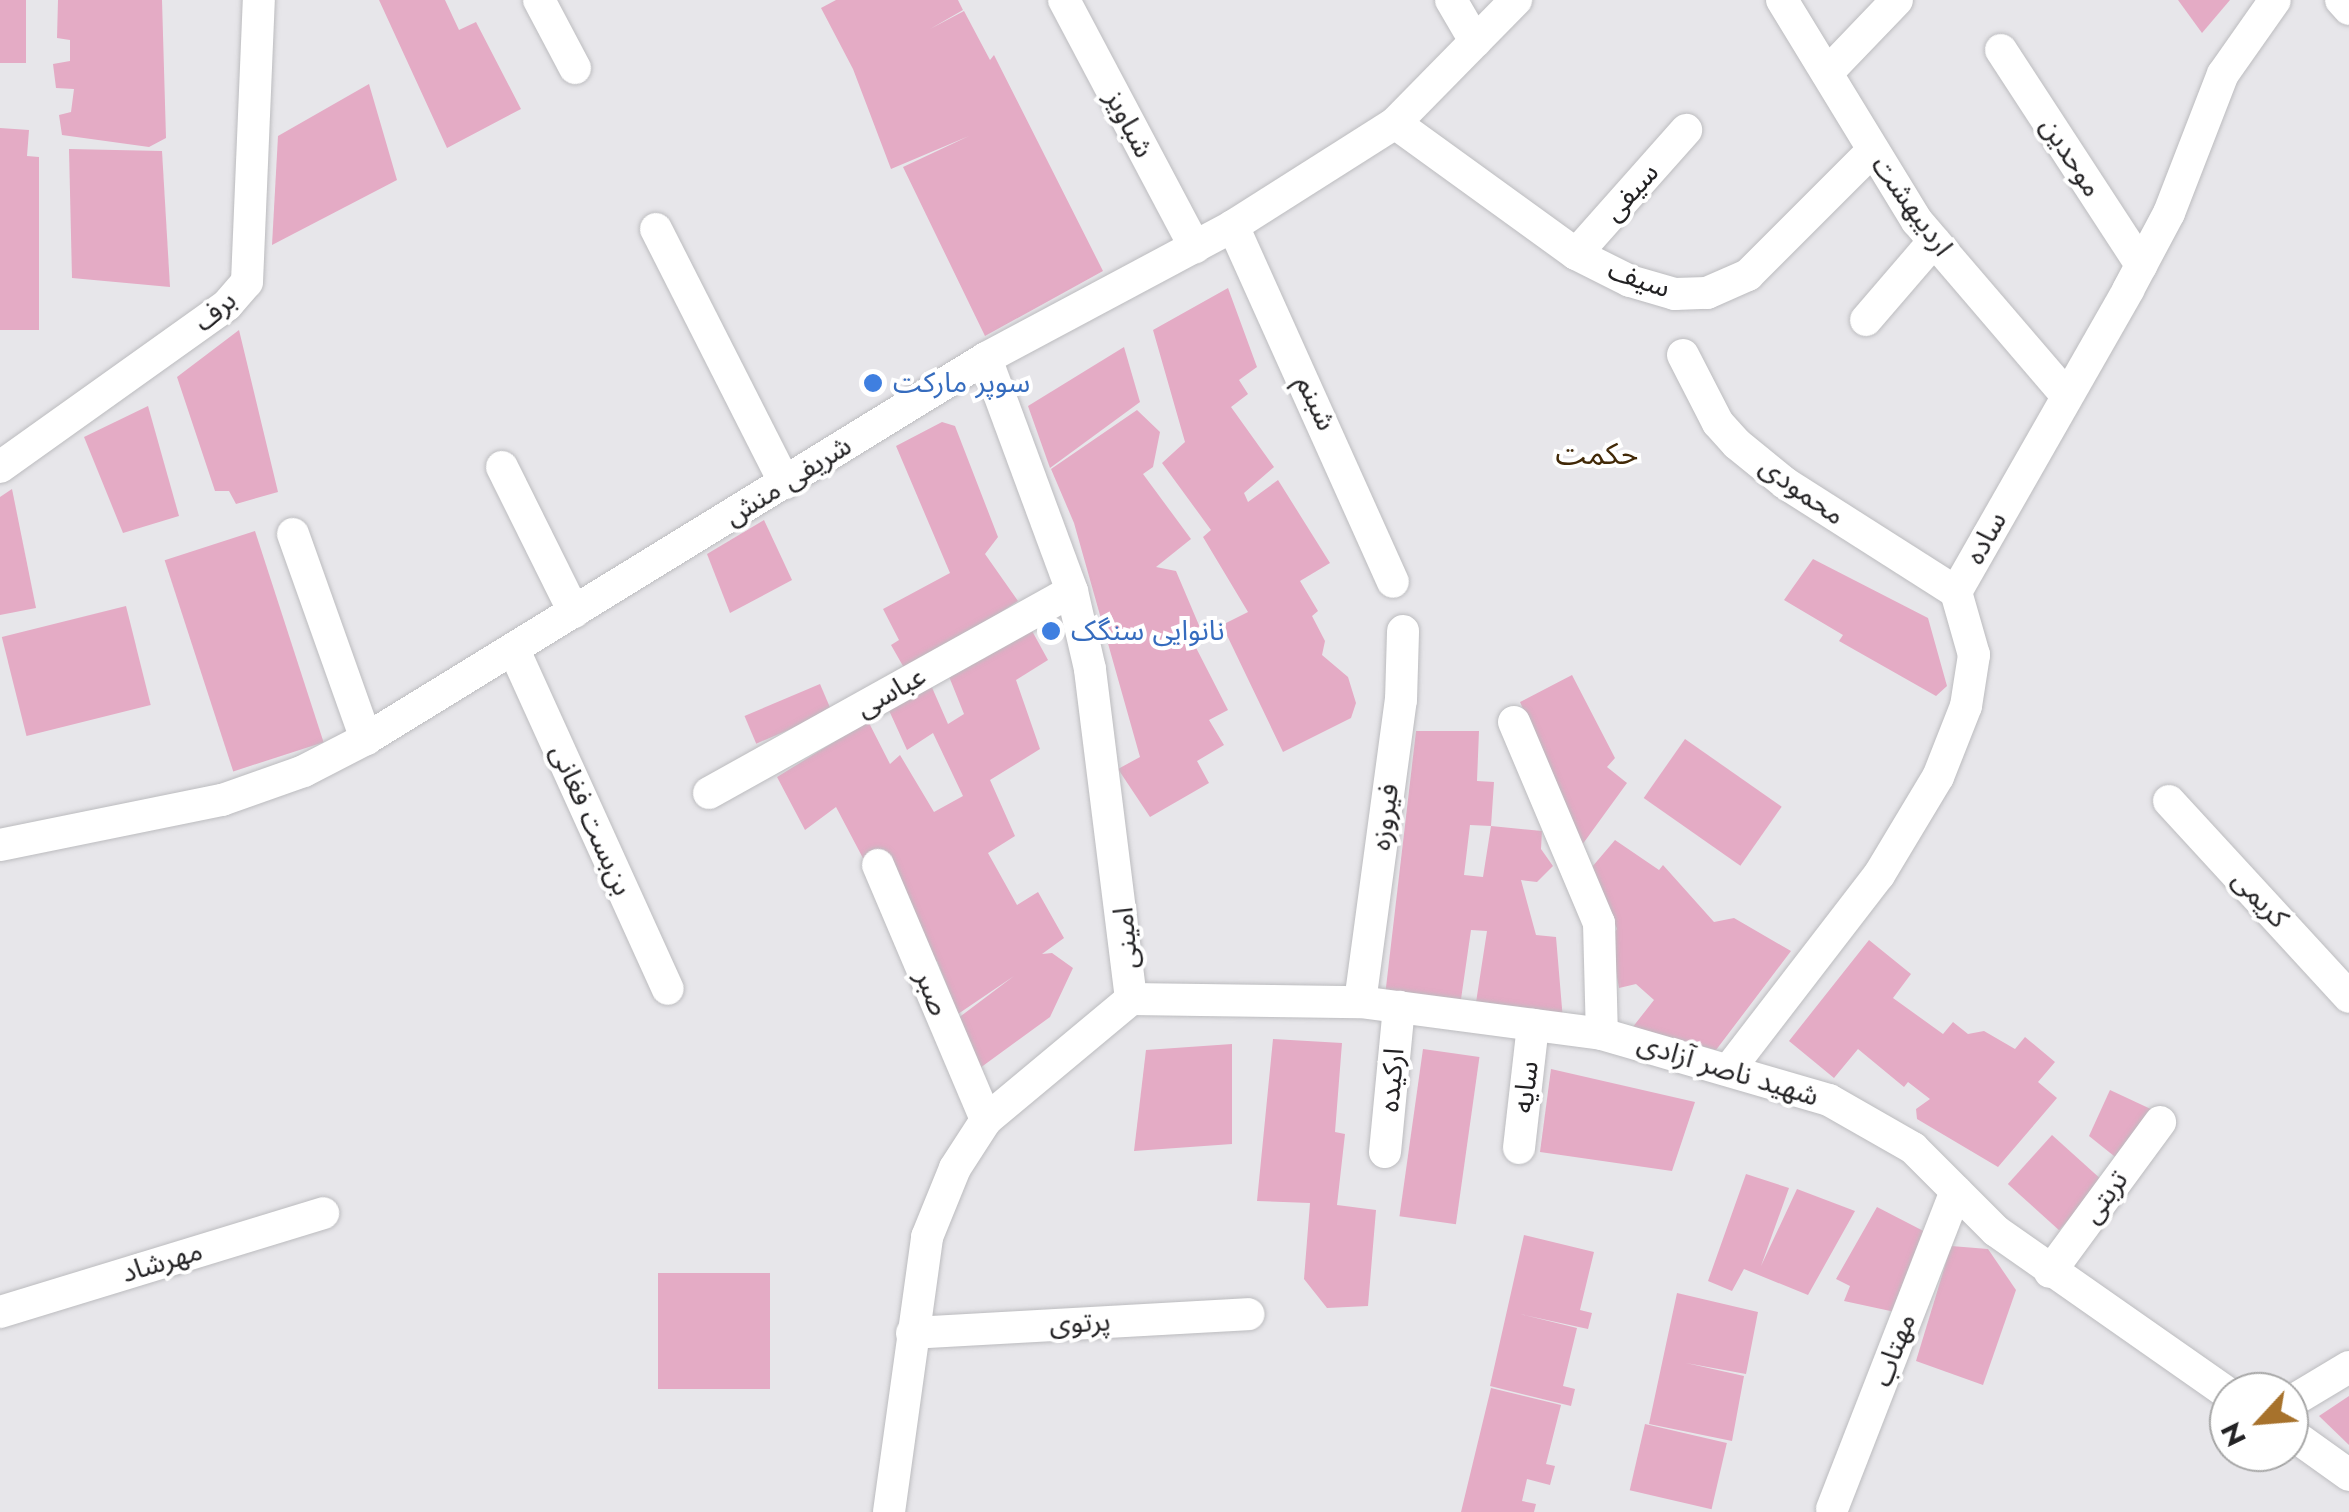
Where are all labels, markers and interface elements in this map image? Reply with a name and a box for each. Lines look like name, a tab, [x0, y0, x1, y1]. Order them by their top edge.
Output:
street label: شباویز	[1097, 84, 1161, 164]
street label: موحدین	[2033, 111, 2109, 203]
street label: اردیبهشت	[1864, 149, 1960, 263]
street label: سیفی	[1596, 156, 1666, 228]
street label: سیف	[1604, 253, 1674, 305]
street label: برف	[187, 284, 243, 338]
place label: سوپر مارکت	[893, 366, 1030, 400]
street label: شبنم	[1289, 370, 1343, 436]
marker: سوپر مارکت	[862, 372, 884, 394]
street label: شریفی منش	[718, 429, 858, 533]
district label: حکمت	[1555, 436, 1639, 472]
street label: محمودی	[1753, 450, 1851, 532]
street label: ساده	[1958, 506, 2014, 570]
place label: نانوایی سنگک	[1071, 614, 1225, 648]
marker: نانوایی سنگک	[1040, 620, 1062, 642]
street label: عباسی	[850, 659, 932, 725]
street label: بن‌بست فغانی	[543, 739, 639, 901]
street label: فیروزه	[1364, 781, 1406, 853]
street label: کریمی	[2225, 863, 2295, 935]
street label: امینی	[1107, 906, 1145, 970]
street label: صبر	[908, 965, 956, 1021]
street label: شهید ناصر آزادی	[1633, 1026, 1823, 1114]
street label: ارکیده	[1372, 1047, 1412, 1113]
street label: سایه	[1506, 1059, 1546, 1115]
street label: تربتی	[2075, 1164, 2135, 1230]
street label: مهرشاد	[118, 1234, 206, 1290]
street label: پرتوی	[1048, 1305, 1112, 1341]
street label: مهتاب	[1865, 1309, 1923, 1391]
north arrow	[2209, 1372, 2309, 1472]
text: N	[2210, 1416, 2257, 1453]

